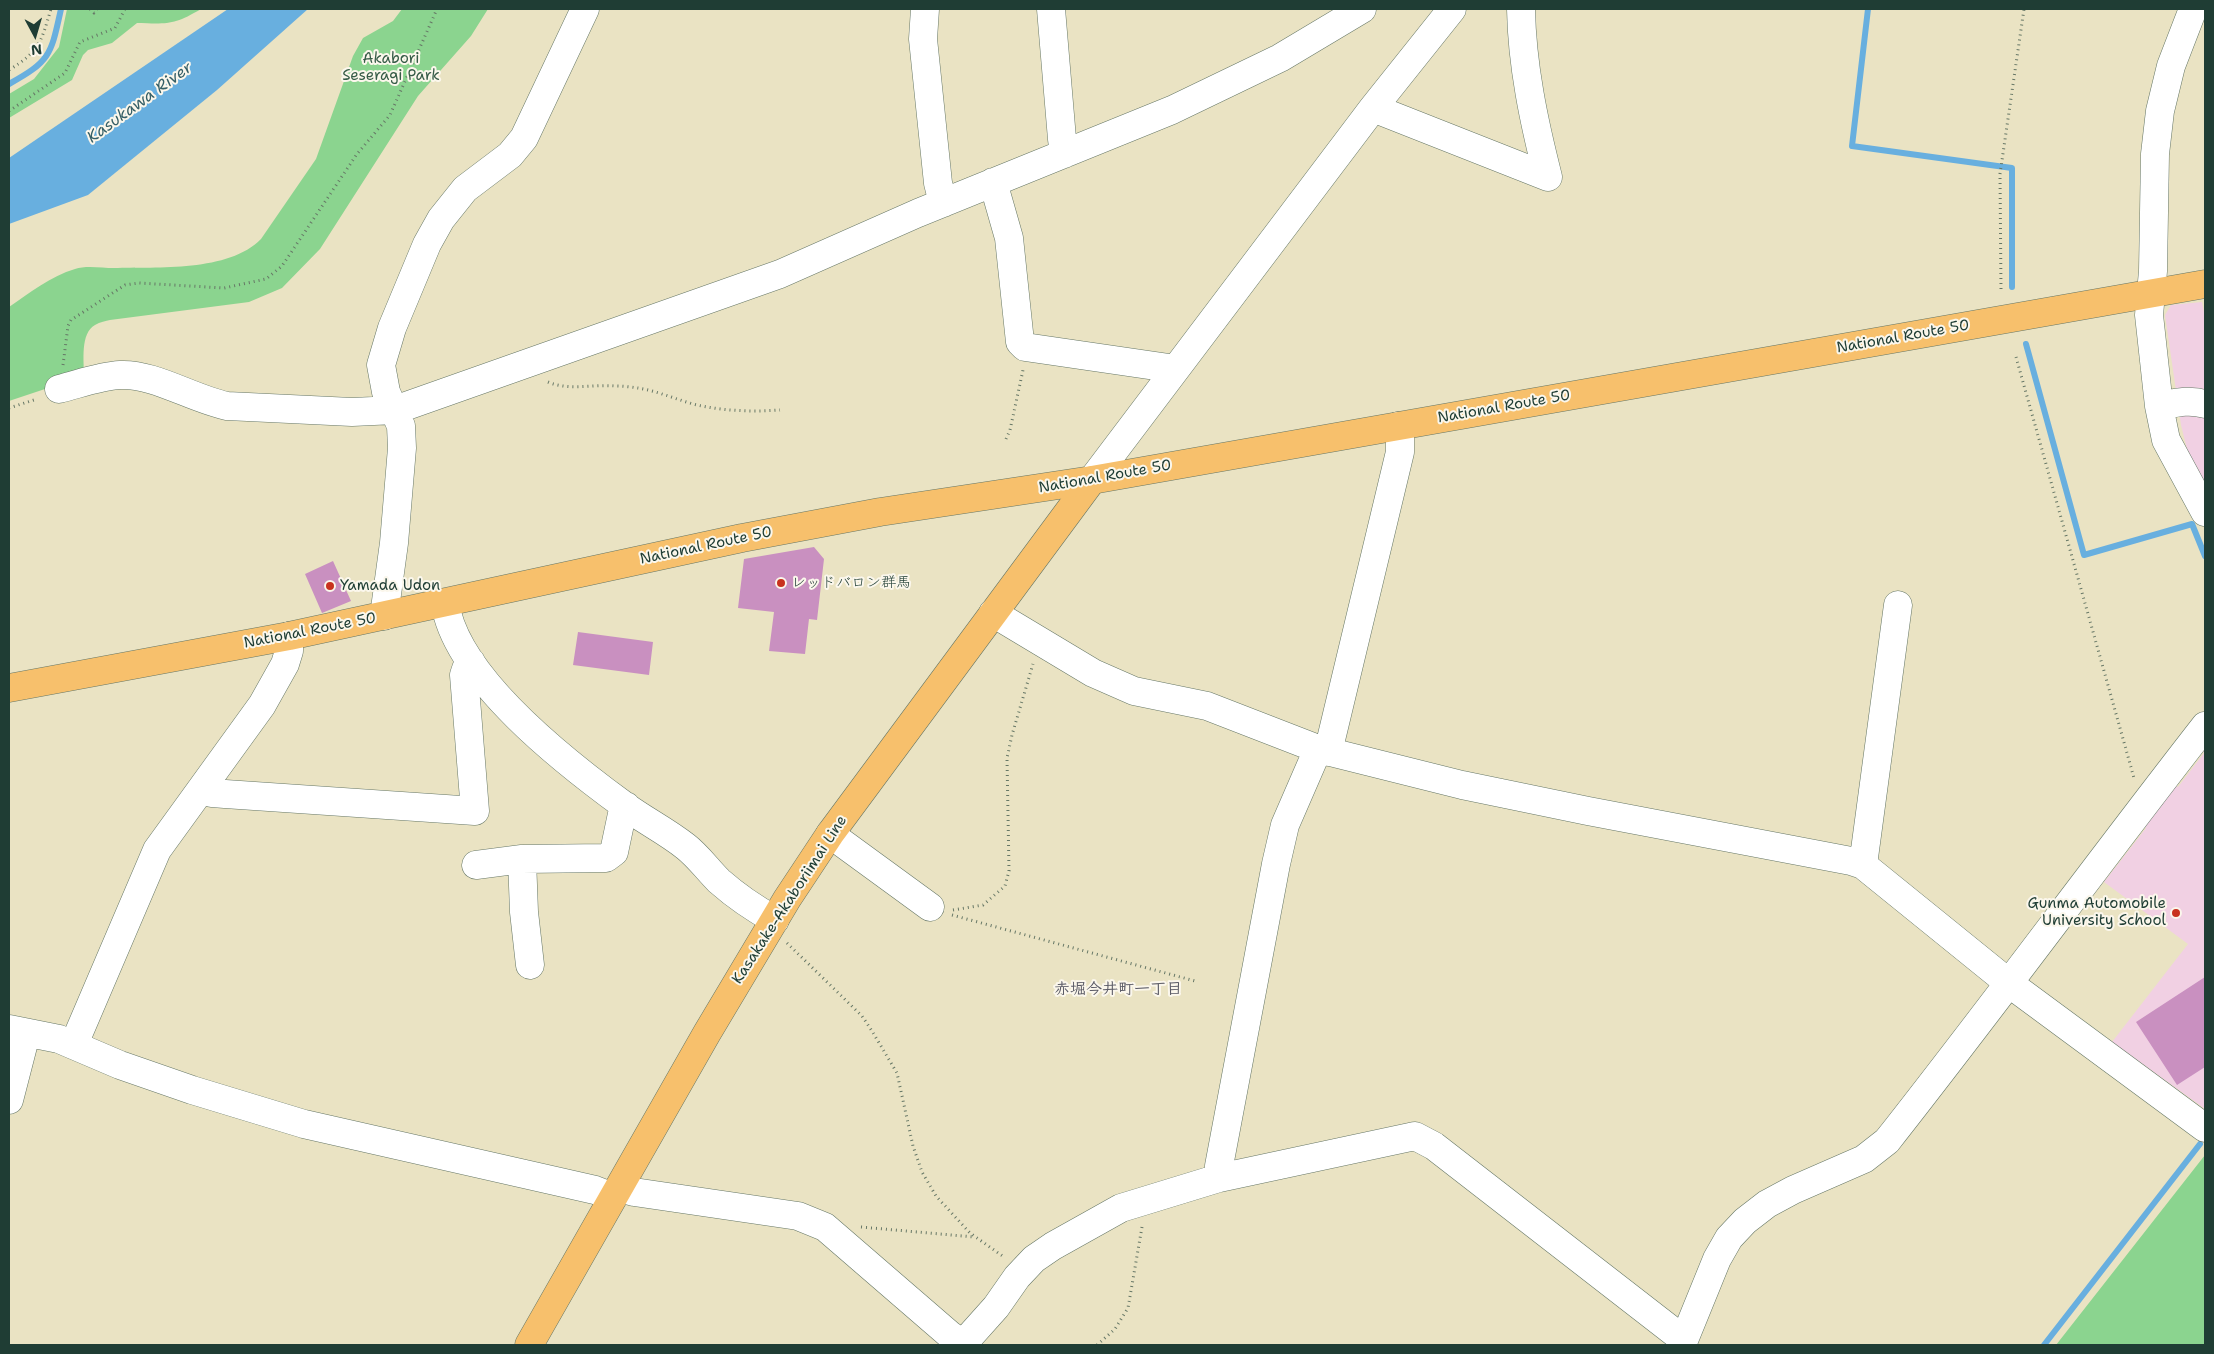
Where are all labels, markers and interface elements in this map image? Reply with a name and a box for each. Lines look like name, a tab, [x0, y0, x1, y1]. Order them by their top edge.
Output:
north arrow	[10, 10, 60, 60]
text: N	[30, 40, 43, 59]
park label: Akabori Seseragi Park	[342, 50, 440, 85]
water label: Kasukawa River	[84, 58, 196, 148]
street label: National Route 50	[1835, 316, 1971, 358]
street label: National Route 50	[1436, 386, 1572, 428]
street label: National Route 50	[1037, 456, 1173, 498]
street label: National Route 50	[638, 523, 774, 569]
place label: レッドバロン群馬	[791, 574, 911, 592]
place label: Yamada Udon	[340, 577, 440, 595]
marker: レッドバロン群馬	[775, 577, 787, 589]
marker: Yamada Udon	[324, 580, 336, 592]
street label: National Route 50	[242, 609, 378, 653]
street label: Kasakake-Akaboriimai Line	[729, 812, 851, 988]
place label: Gunma Automobile University School	[2027, 895, 2166, 930]
marker: Gunma Automobile University School	[2170, 907, 2182, 919]
district label: 赤堀今井町一丁目	[1054, 980, 1182, 1000]

